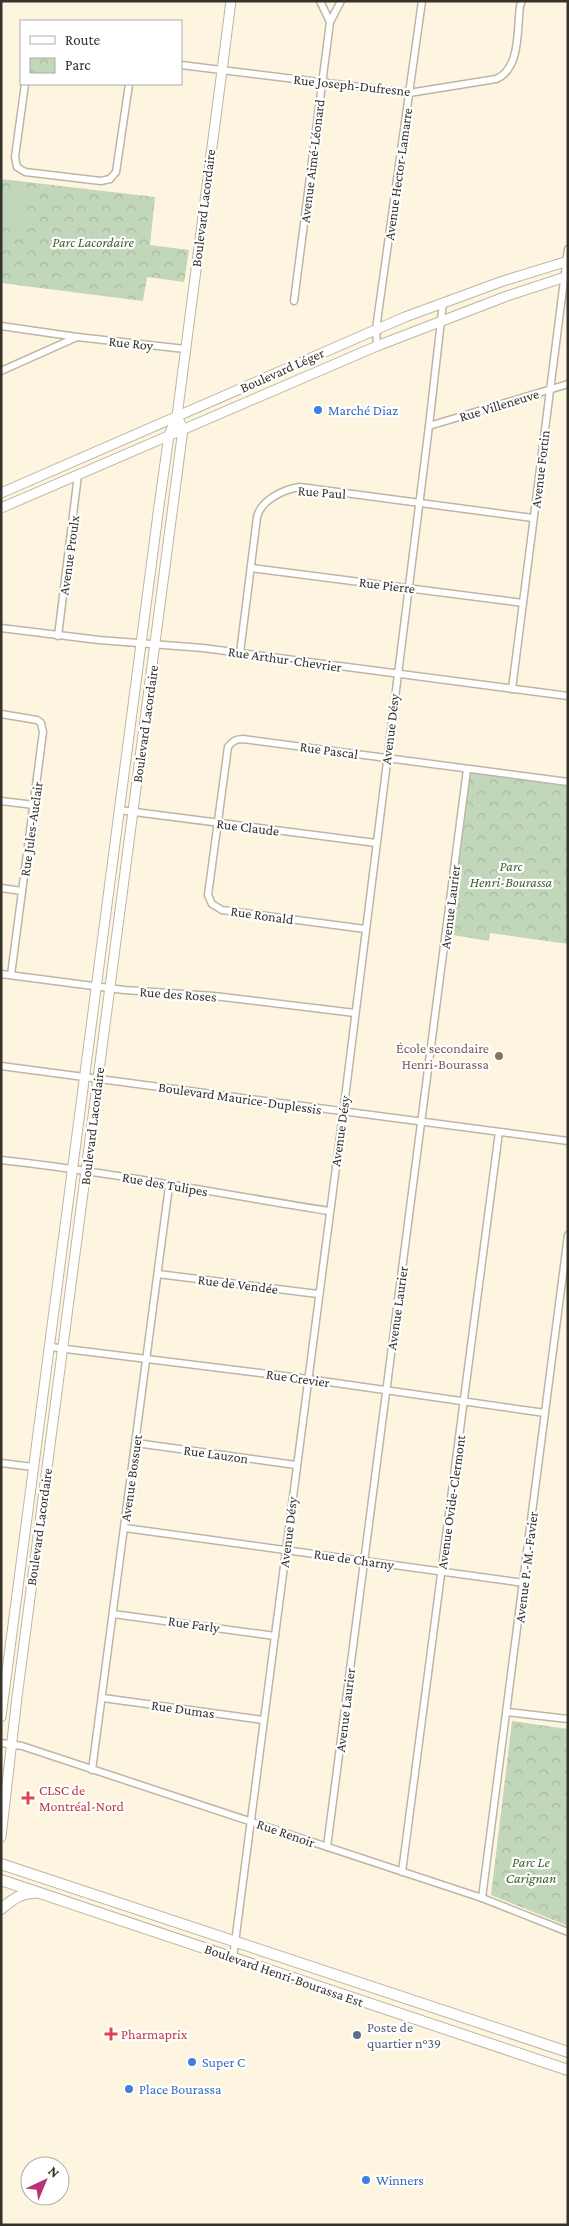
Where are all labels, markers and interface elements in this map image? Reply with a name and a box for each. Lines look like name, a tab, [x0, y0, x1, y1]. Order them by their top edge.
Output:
legend	[20, 20, 182, 85]
text: Route	[65, 32, 100, 48]
text: Parc	[65, 57, 91, 73]
street label: Rue Joseph-Dufresne	[293, 71, 411, 99]
street label: Avenue Aimé-Léonard	[296, 98, 328, 224]
street label: Avenue Hector-Lamarre	[381, 107, 415, 241]
street label: Boulevard Lacordaire	[188, 148, 218, 268]
park label: Parc Lacordaire	[52, 234, 134, 250]
street label: Rue Roy	[108, 333, 155, 353]
street label: Boulevard Léger	[237, 344, 327, 396]
street label: Rue Villeneuve	[457, 385, 541, 425]
place label: Marché Diaz	[328, 402, 398, 418]
marker: Marché Diaz	[312, 404, 324, 416]
street label: Avenue Fortin	[527, 429, 553, 509]
street label: Rue Paul	[297, 482, 347, 502]
street label: Avenue Proulx	[55, 514, 83, 596]
street label: Rue Pierre	[358, 574, 416, 596]
street label: Rue Arthur-Chevrier	[227, 643, 343, 675]
street label: Boulevard Lacordaire	[129, 664, 161, 784]
street label: Avenue Désy	[378, 692, 402, 765]
street label: Rue Pascal	[299, 738, 359, 762]
street label: Rue Jules-Auclair	[16, 781, 46, 877]
street label: Rue Claude	[216, 815, 280, 839]
park label: Parc Henri-Bourassa	[470, 858, 553, 890]
street label: Avenue Laurier	[437, 864, 463, 950]
street label: Rue Ronald	[230, 903, 295, 927]
street label: Rue des Roses	[139, 983, 217, 1005]
place label: École secondaire Henri-Bourassa	[396, 1040, 490, 1072]
marker: École secondaire Henri-Bourassa	[493, 1050, 505, 1062]
street label: Boulevard Lacordaire	[77, 1066, 107, 1186]
street label: Boulevard Maurice-Duplessis	[157, 1079, 323, 1117]
street label: Avenue Désy	[327, 1094, 353, 1167]
street label: Rue des Tulipes	[121, 1169, 209, 1199]
street label: Avenue Laurier	[383, 1265, 411, 1351]
street label: Rue de Vendée	[197, 1271, 279, 1297]
street label: Rue Crevier	[265, 1366, 331, 1390]
street label: Avenue Bossuet	[117, 1433, 145, 1523]
street label: Avenue Ovide-Clermont	[434, 1433, 468, 1570]
street label: Rue Lauzon	[183, 1442, 250, 1467]
street label: Boulevard Lacordaire	[23, 1467, 55, 1587]
street label: Avenue Désy	[276, 1495, 300, 1568]
street label: Avenue P.-M.-Favier	[511, 1510, 541, 1624]
street label: Rue de Charny	[313, 1545, 396, 1573]
street label: Rue Farly	[167, 1612, 221, 1636]
street label: Avenue Laurier	[332, 1667, 358, 1753]
street label: Rue Dumas	[150, 1697, 216, 1721]
place label: CLSC de Montréal-Nord	[39, 1782, 125, 1814]
marker: CLSC de Montréal-Nord	[21, 1791, 35, 1805]
street label: Rue Renoir	[255, 1816, 317, 1850]
park label: Parc Le Carignan	[506, 1854, 556, 1886]
street label: Boulevard Henri-Bourassa Est	[202, 1940, 366, 2010]
place label: Poste de quartier n°39	[367, 2019, 441, 2051]
place label: Pharmaprix	[121, 2026, 188, 2042]
marker: Pharmaprix	[105, 2028, 117, 2040]
marker: Poste de quartier n°39	[351, 2029, 363, 2041]
place label: Super C	[202, 2054, 245, 2070]
marker: Super C	[186, 2056, 198, 2068]
place label: Place Bourassa	[139, 2081, 222, 2097]
marker: Place Bourassa	[123, 2083, 135, 2095]
north arrow	[20, 2156, 70, 2206]
text: N	[45, 2163, 63, 2181]
place label: Winners	[376, 2172, 424, 2188]
marker: Winners	[360, 2174, 372, 2186]

